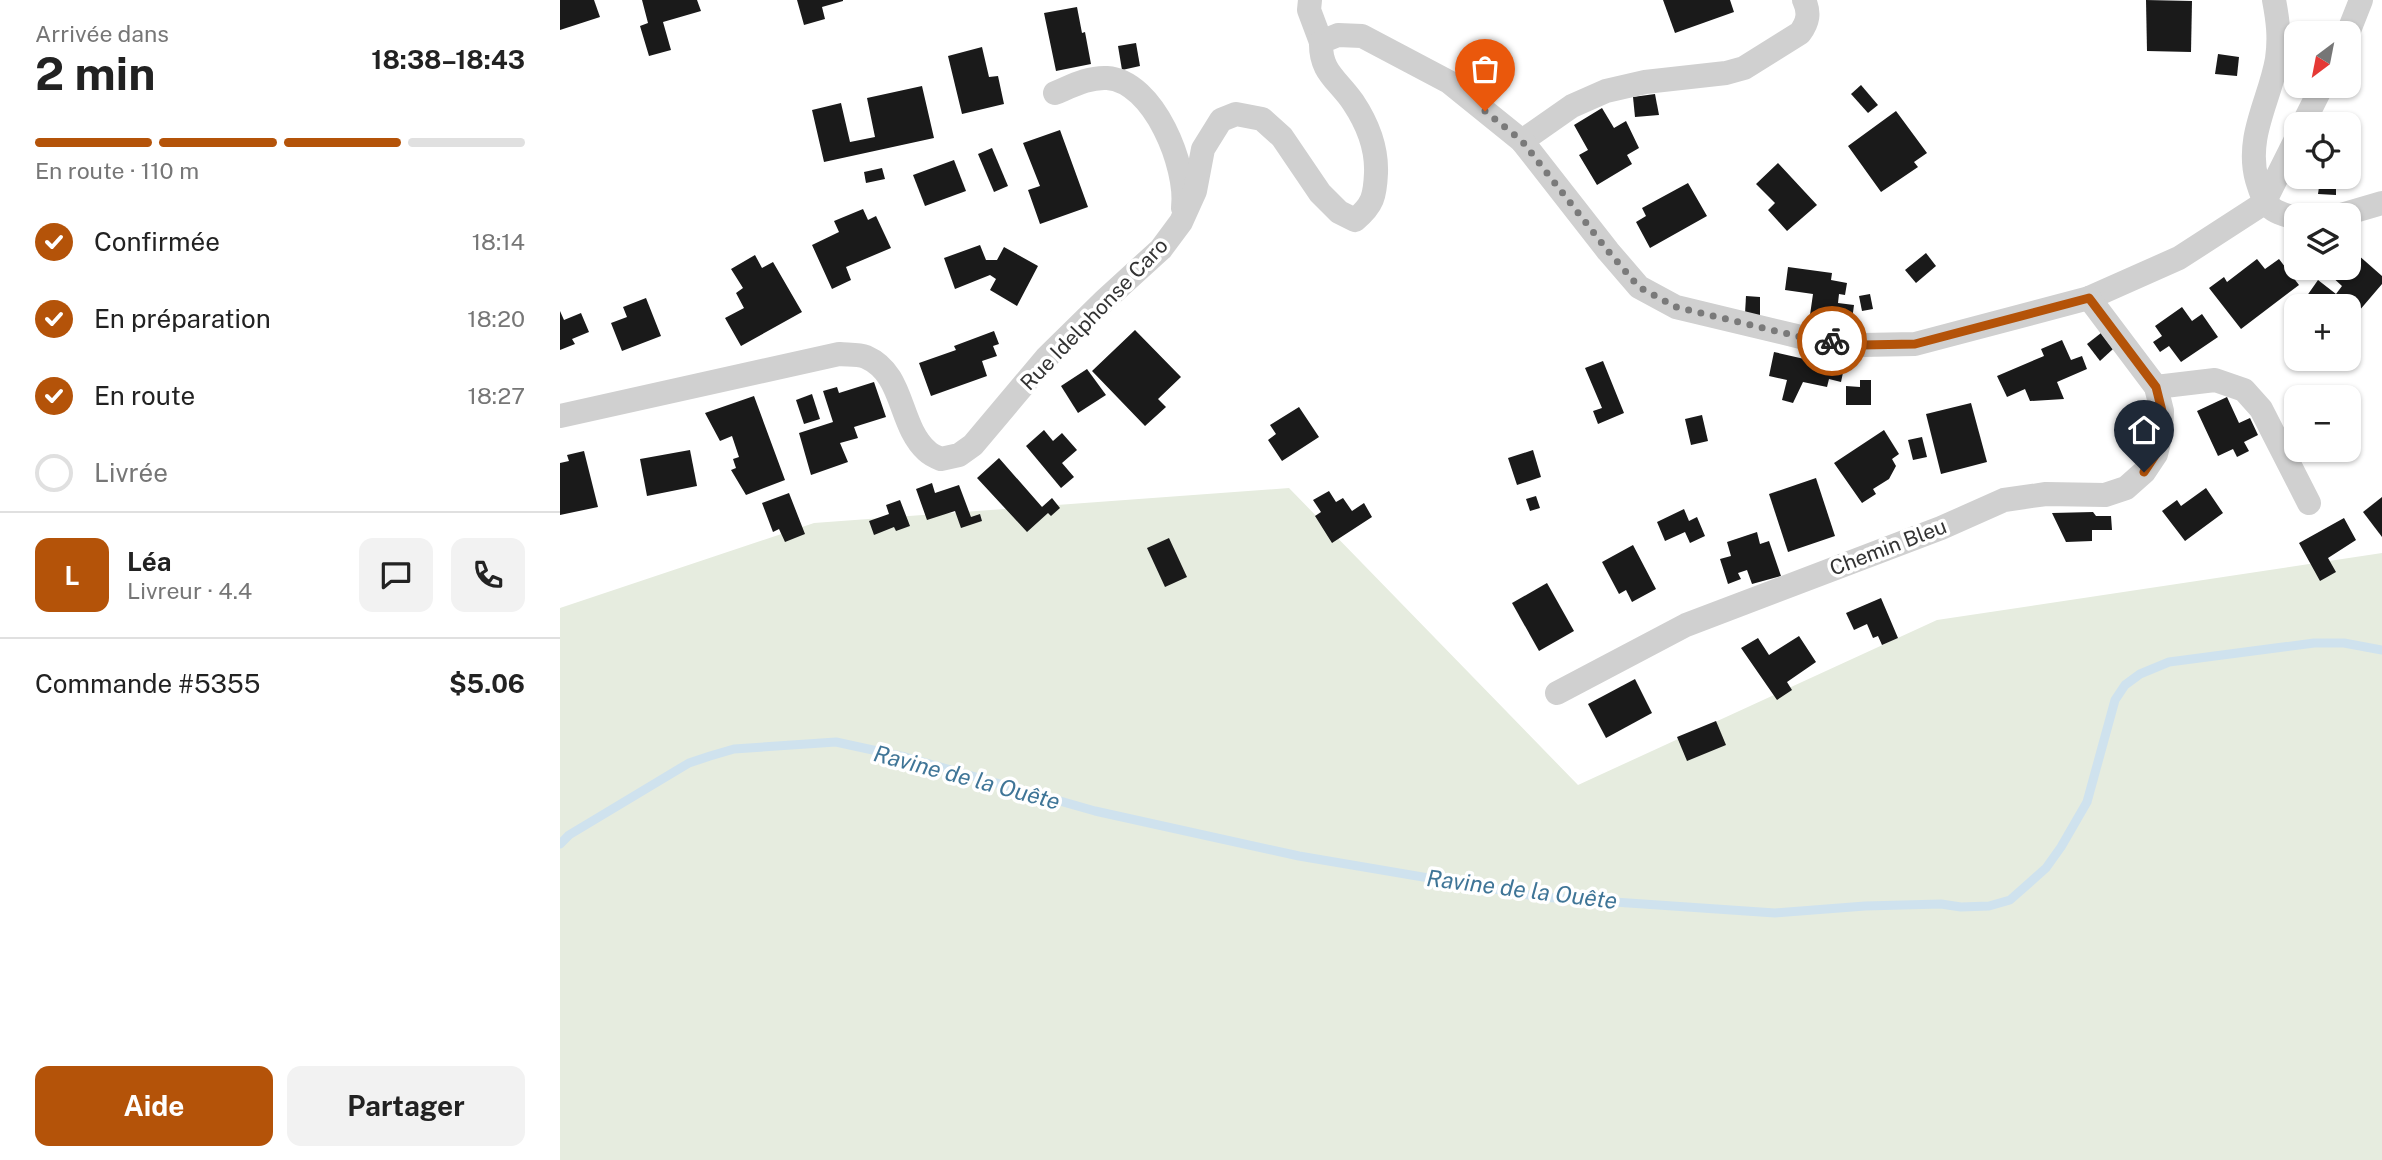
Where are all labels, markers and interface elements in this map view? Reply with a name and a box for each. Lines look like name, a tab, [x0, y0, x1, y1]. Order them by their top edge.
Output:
text: Arrivée dans	[35, 20, 169, 47]
north arrow	[2284, 21, 2361, 98]
map controls	[2284, 21, 2361, 462]
pin	[1455, 39, 1515, 111]
text: 18:38–18:43	[371, 44, 525, 75]
text: 2 min	[35, 46, 155, 100]
icon: bag	[1466, 50, 1504, 88]
button: locate	[2284, 112, 2361, 189]
text: En route · 110 m	[35, 157, 199, 184]
button: layers	[2284, 203, 2361, 280]
icon: check	[35, 223, 73, 261]
text: Confirmée	[94, 226, 220, 257]
text: 18:14	[472, 228, 525, 255]
street label: Rue Idelphonse Caro	[1015, 233, 1173, 395]
button: +	[2284, 294, 2361, 371]
icon: check	[35, 300, 73, 338]
text: En préparation	[94, 303, 271, 334]
text: 18:20	[467, 305, 525, 332]
courier	[1797, 306, 1867, 376]
icon: bike	[1813, 322, 1851, 360]
icon: check	[35, 377, 73, 415]
text: En route	[94, 380, 195, 411]
text: 18:27	[468, 382, 525, 409]
button: −	[2284, 385, 2361, 462]
pin	[2114, 400, 2174, 472]
icon: home	[2125, 411, 2163, 449]
text: Livrée	[94, 457, 168, 488]
street label: Chemin Bleu	[1826, 513, 1950, 581]
button: chat	[359, 538, 433, 612]
button: phone	[451, 538, 525, 612]
text: Léa	[127, 546, 171, 577]
text: L	[64, 560, 80, 591]
text: Livreur · 4.4	[127, 577, 252, 604]
text: Commande #5355	[35, 668, 260, 699]
text: $5.06	[449, 668, 525, 699]
water label: Ravine de la Ouête	[871, 739, 1063, 815]
water label: Ravine de la Ouête	[1425, 864, 1619, 914]
button: Aide	[35, 1066, 273, 1146]
button: Partager	[287, 1066, 525, 1146]

